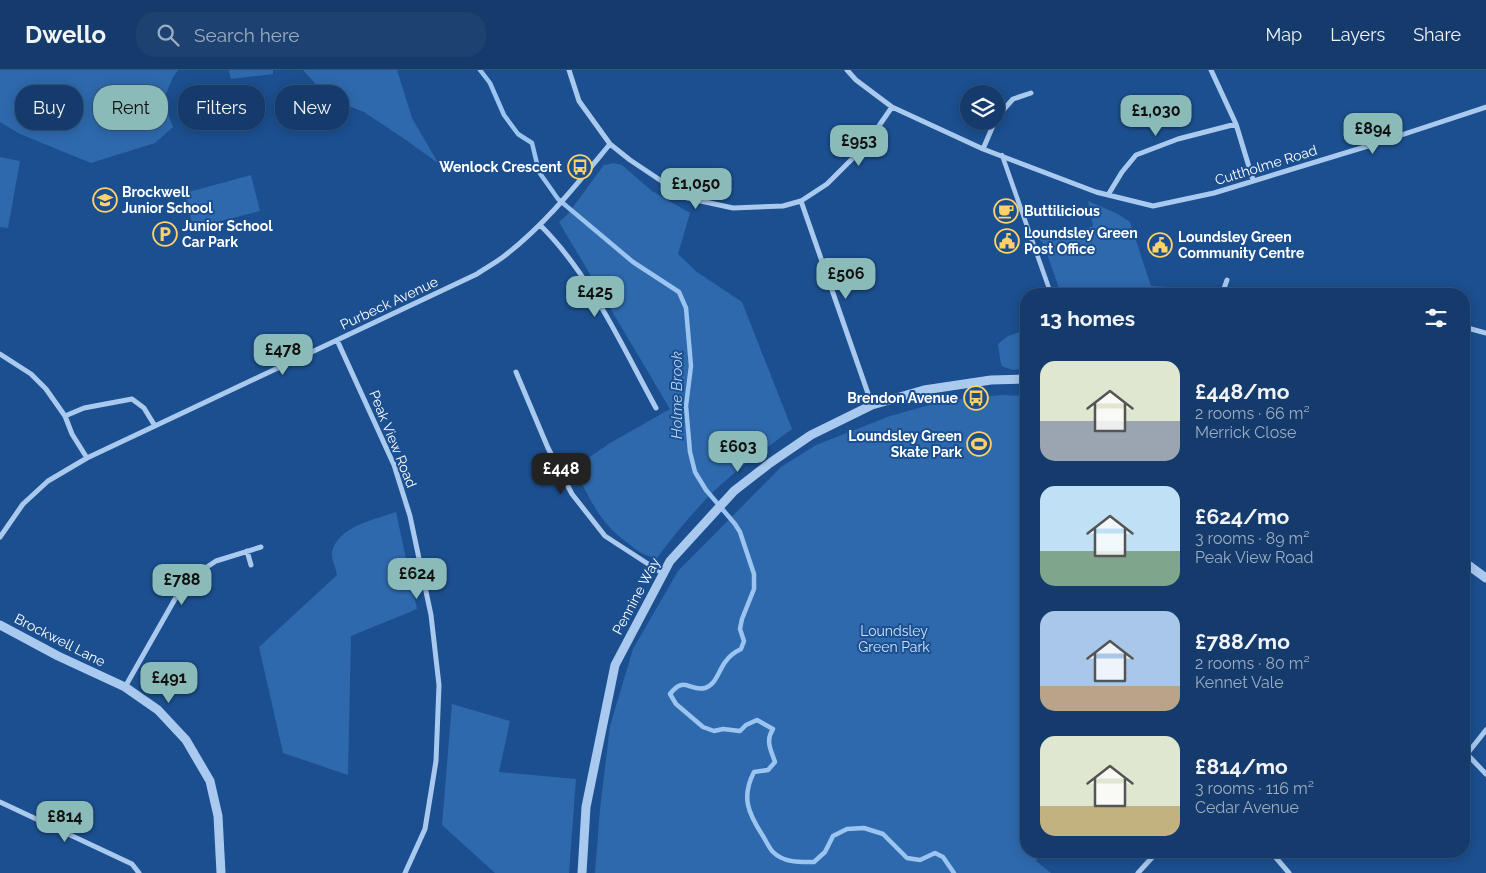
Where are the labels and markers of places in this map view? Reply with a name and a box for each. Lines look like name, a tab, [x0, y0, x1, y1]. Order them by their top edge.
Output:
pin: £1,030	[1115, 94, 1197, 137]
pin: £894	[1343, 112, 1403, 155]
pin: £953	[829, 124, 889, 167]
bus stop icon: Wenlock Crescent	[567, 154, 593, 180]
place label: Wenlock Crescent	[439, 159, 563, 175]
pin: £1,050	[655, 168, 737, 210]
place label: Brockwell Junior School	[122, 184, 213, 216]
school or university icon: Brockwell Junior School	[92, 187, 118, 213]
cafe icon: Buttilicious	[993, 198, 1019, 224]
place label: Buttilicious	[1024, 203, 1100, 219]
place label: Junior School Car Park	[182, 218, 273, 250]
parking icon: Junior School Car Park	[152, 221, 178, 247]
place label: Loundsley Green Post Office	[1024, 225, 1138, 257]
public building icon: Loundsley Green Post Office	[994, 228, 1020, 254]
place label: Loundsley Green Community Centre	[1178, 229, 1305, 261]
public building icon: Loundsley Green Community Centre	[1147, 232, 1173, 258]
pin: £506	[816, 258, 876, 300]
pin: £425	[565, 276, 625, 318]
pin: £478	[253, 334, 313, 376]
bus stop icon: Brendon Avenue	[963, 385, 989, 411]
place label: Brendon Avenue	[847, 390, 959, 406]
place label: Loundsley Green Skate Park	[848, 428, 962, 460]
pin: £603	[708, 430, 768, 473]
sports icon: Loundsley Green Skate Park	[966, 431, 992, 457]
pin: £448	[531, 452, 591, 495]
pin: £624	[387, 558, 447, 600]
pin: £788	[152, 564, 212, 606]
pin: £491	[139, 662, 199, 704]
pin: £814	[35, 800, 95, 843]

